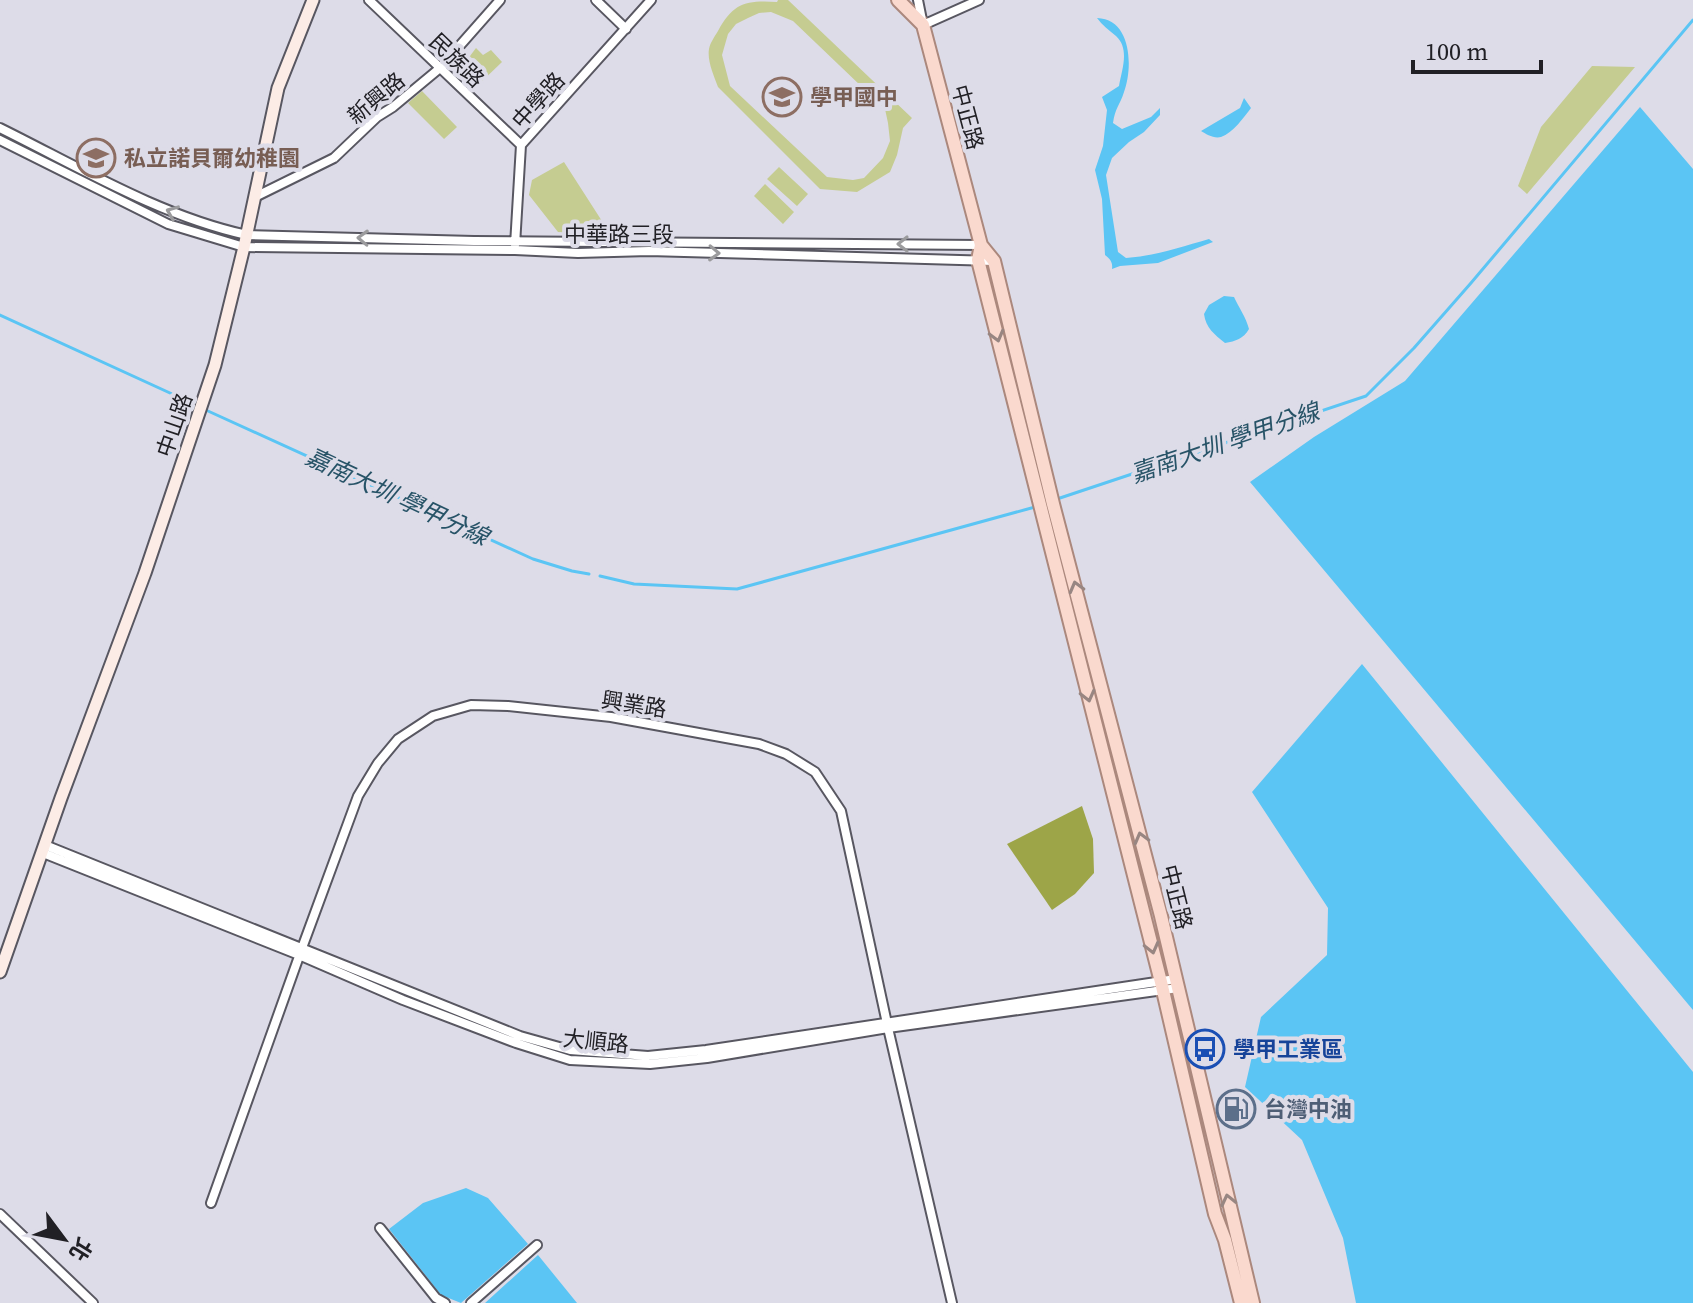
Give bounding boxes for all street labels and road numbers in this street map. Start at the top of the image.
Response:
street label: 民族路 [423,26,491,94]
street label: 新興路 [341,65,411,131]
street label: 中學路 [505,65,571,135]
street label: 中正路 [945,81,991,153]
street label: 中華路三段 [564,219,674,249]
street label: 中山路 [149,389,199,461]
street label: 興業路 [599,684,669,724]
street label: 中正路 [1154,861,1200,933]
street label: 大順路 [562,1023,630,1059]

